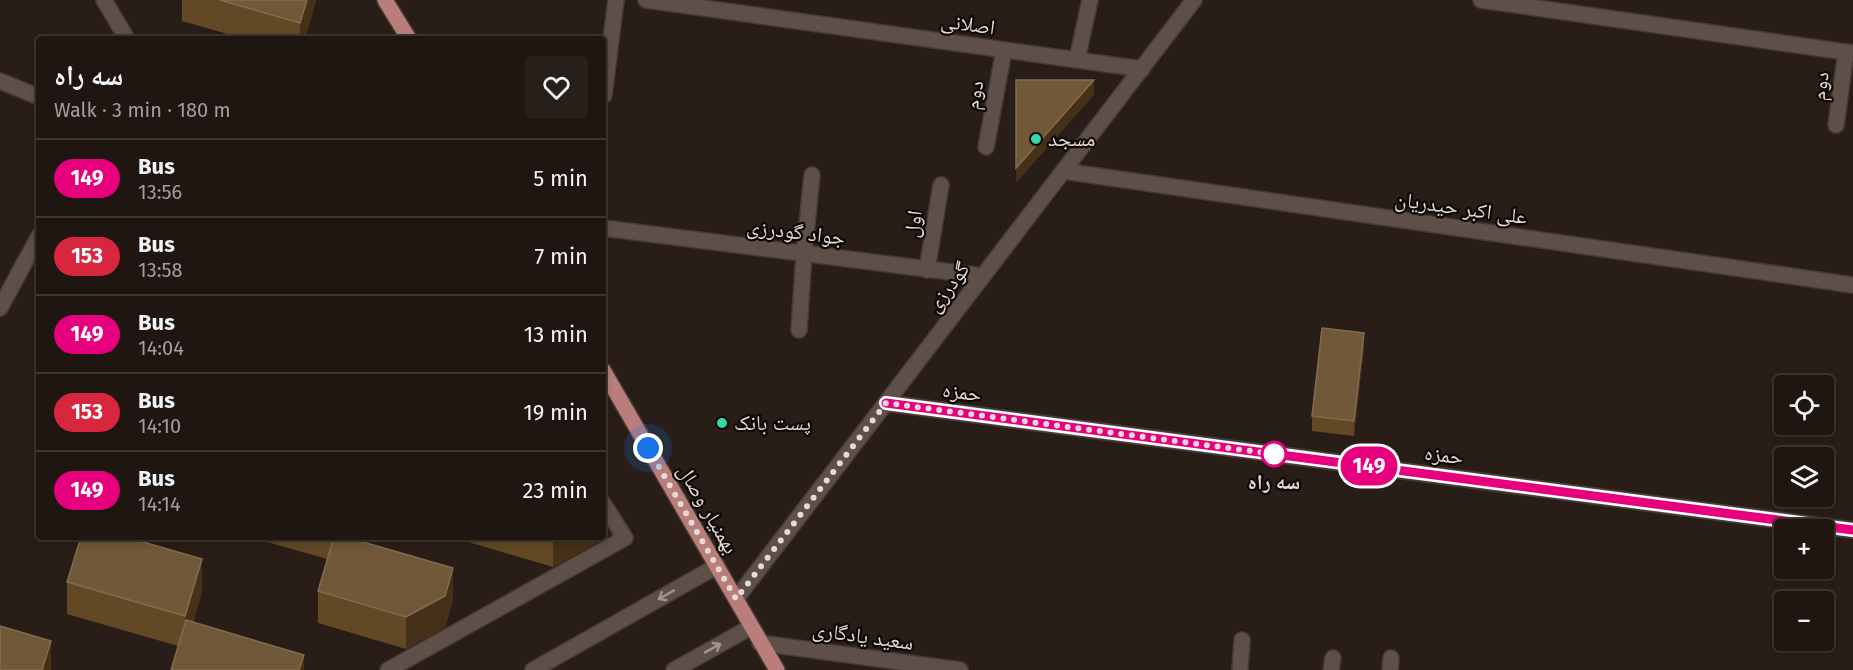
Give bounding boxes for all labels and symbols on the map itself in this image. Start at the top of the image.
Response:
street label: اصلانی [939,7,997,41]
street label: دوم [1805,70,1836,102]
street label: دوم [959,79,990,112]
place label: مسجد [1048,126,1095,152]
marker: مسجد [1029,132,1043,146]
street label: علی اکبر حیدریان [1393,186,1529,230]
street label: اول [898,208,928,240]
street label: جواد گودرزی [745,213,847,251]
street label: گودرزی [921,256,976,317]
street label: حمزه [941,377,983,407]
place label: پست بانک [734,410,811,436]
marker: پست بانک [715,416,729,430]
your location [633,433,663,463]
street label: حمزه [1423,440,1465,470]
marker: سه راه [1261,441,1287,467]
line badge: 149 [1334,446,1404,486]
street label: بهمنیار وصال [672,460,744,558]
place label: سه راه [1248,469,1300,495]
one-way arrow [658,589,675,601]
street label: سعید یادگاری [811,616,915,656]
one-way arrow [704,642,721,654]

